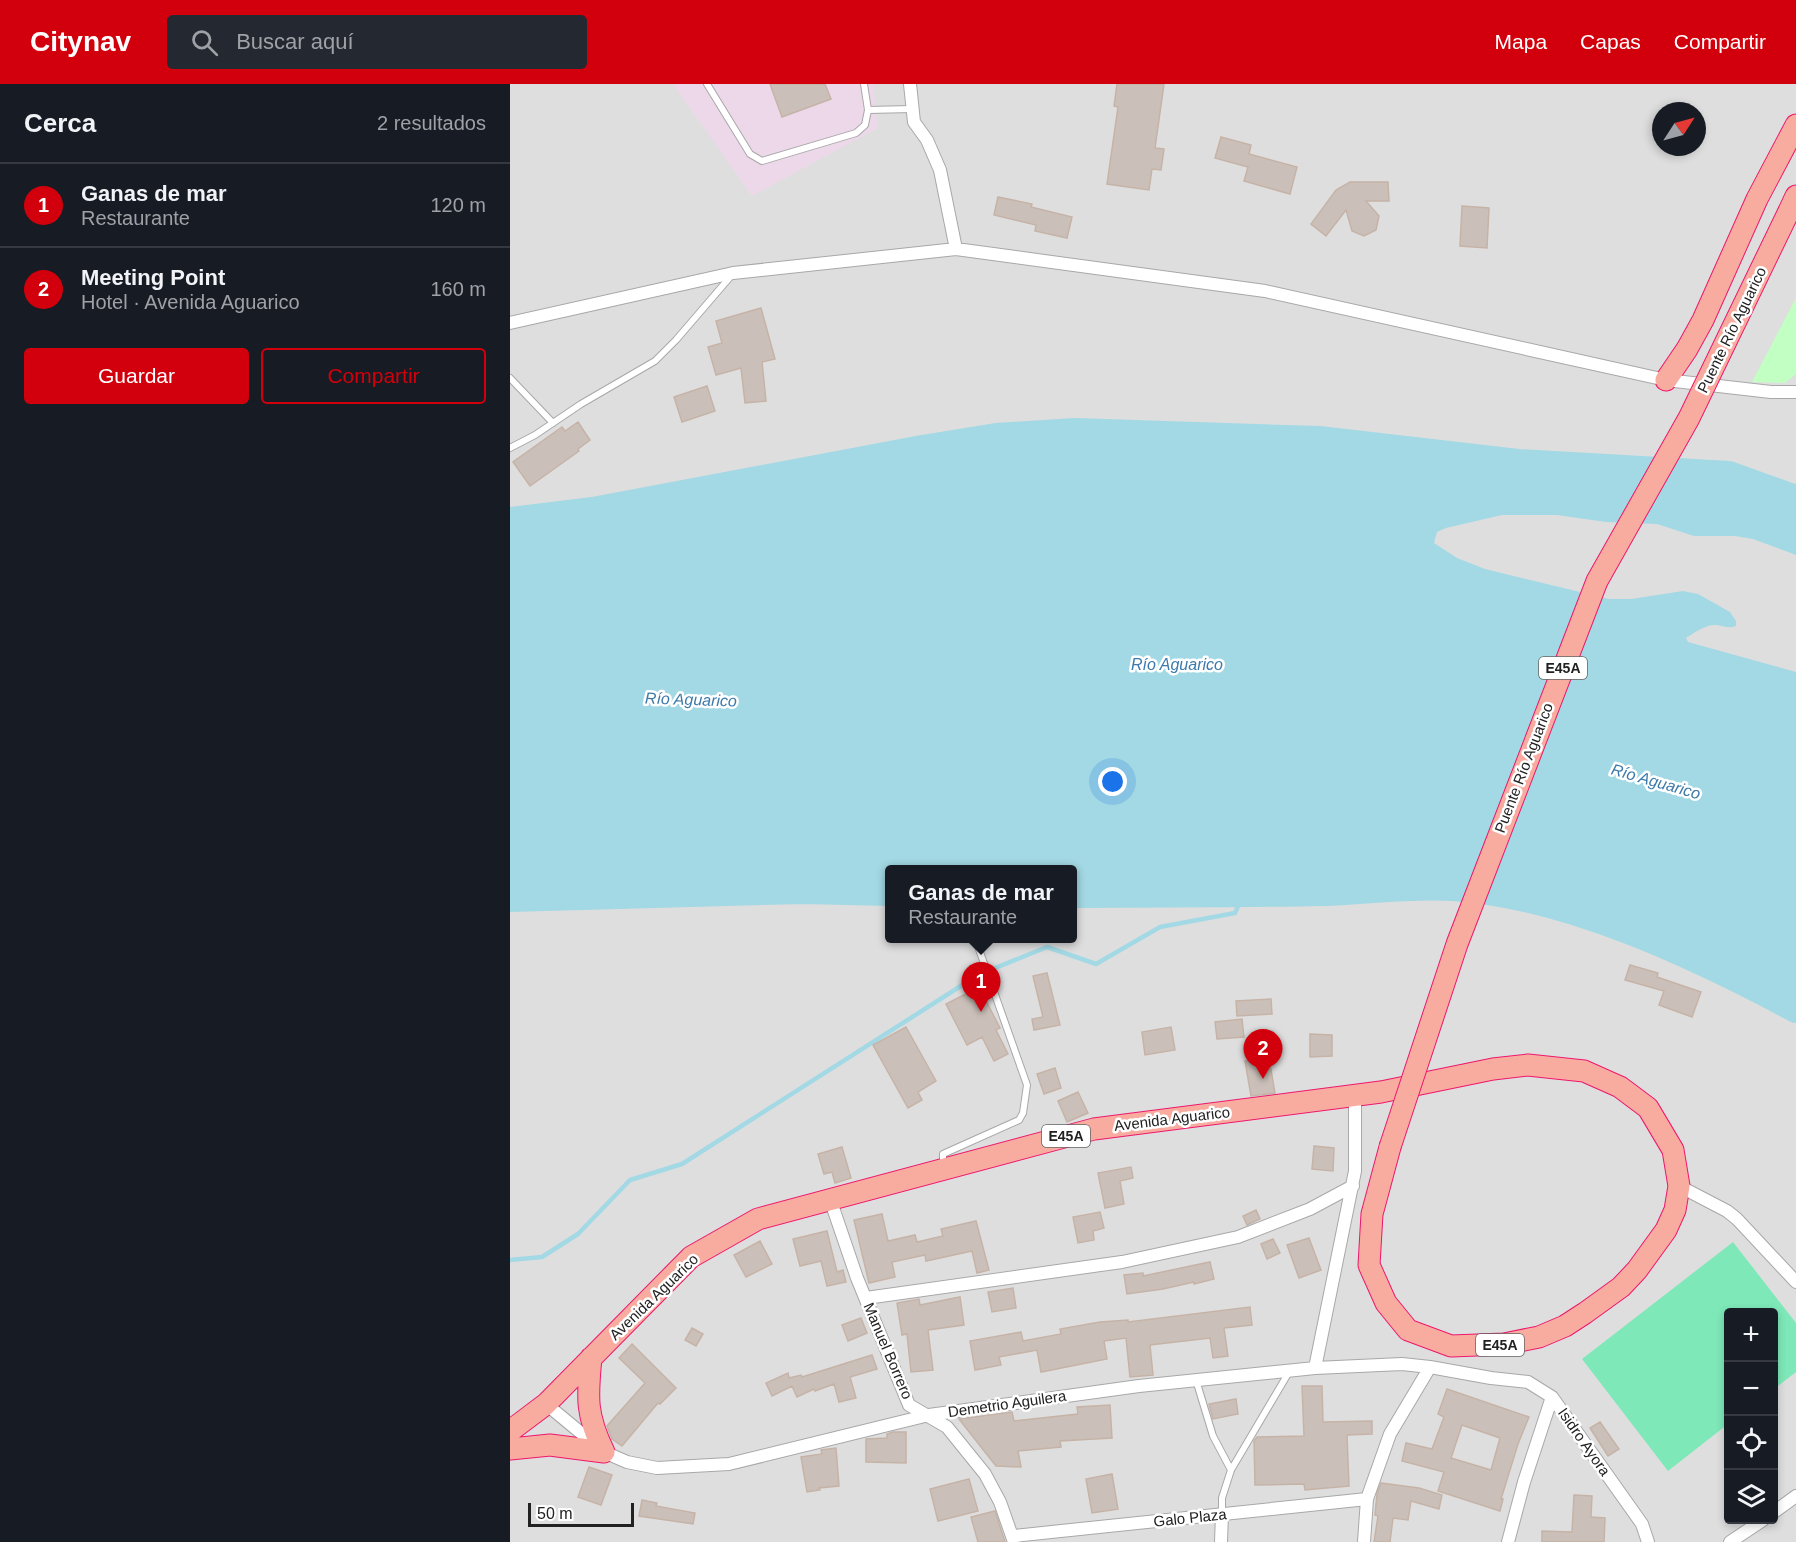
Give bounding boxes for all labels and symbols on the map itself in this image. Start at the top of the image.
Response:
north arrow [1652,102,1706,156]
street label: Puente Río Aguarico [1694,264,1769,395]
water label: Río Aguarico [1131,656,1223,673]
road number: E45A [1539,657,1587,679]
water label: Río Aguarico [645,689,737,710]
street label: Puente Río Aguarico [1491,701,1556,835]
water label: Río Aguarico [1609,761,1702,802]
your location [1098,767,1127,796]
pin: 1 [962,962,1000,1012]
pin: 2 [1244,1030,1282,1079]
street label: Avenida Aguarico [1113,1103,1231,1134]
road number: E45A [1042,1125,1090,1147]
street label: Avenida Aguarico [606,1250,701,1343]
street label: Manuel Borrero [860,1300,916,1402]
road number: E45A [1476,1334,1524,1356]
street label: Demetrio Aguilera [947,1387,1068,1420]
street label: Isidro Ayora [1555,1405,1614,1479]
scale bar [528,1500,634,1528]
street label: Galo Plaza [1153,1505,1228,1530]

